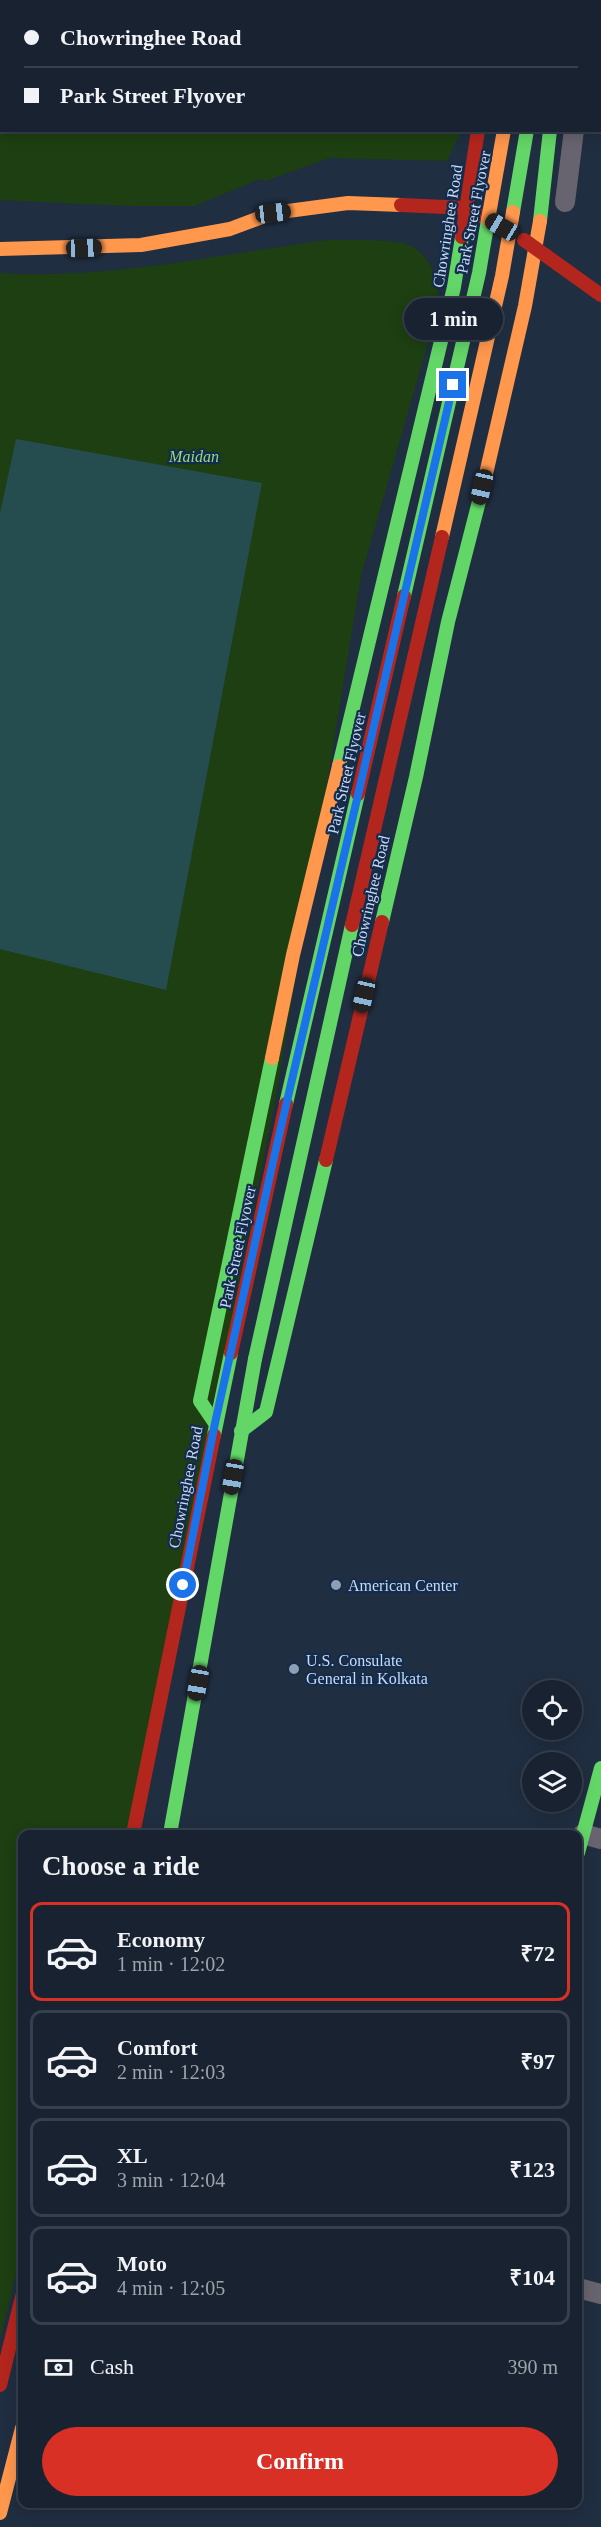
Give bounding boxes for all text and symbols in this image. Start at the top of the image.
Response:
text: Chowringhee Road [60,25,242,50]
text: Park Street Flyover [60,83,245,108]
street label: Park Street Flyover [453,149,495,275]
street label: Chowringhee Road [429,164,467,289]
car [254,202,292,224]
car [482,210,522,244]
car [66,238,102,258]
callout: 1 min [404,298,502,340]
text: 1 min [429,308,478,330]
route end [439,371,466,398]
park label: Maidan [168,448,219,465]
car [469,467,495,507]
street label: Park Street Flyover [324,710,370,836]
street label: Chowringhee Road [348,834,394,959]
car [351,975,377,1015]
street label: Park Street Flyover [216,1184,260,1310]
street label: Chowringhee Road [165,1425,207,1550]
car [221,1458,245,1496]
route start [169,1571,196,1598]
place label: American Center [348,1577,458,1594]
marker: American Center [329,1578,343,1592]
place label: U.S. Consulate General in Kolkata [306,1652,428,1687]
marker: U.S. Consulate General in Kolkata [287,1662,301,1676]
car [186,1664,210,1702]
map controls [522,1680,582,1812]
button: locate [522,1680,582,1740]
button: layers [522,1752,582,1812]
text: Choose a ride [42,1851,200,1881]
icon: car [45,1925,99,1979]
text: Economy [117,1927,205,1952]
text: ₹72 [520,1941,555,1966]
text: 1 min · 12:02 [117,1953,225,1975]
icon: car [45,2033,99,2087]
text: Comfort [117,2035,198,2060]
text: ₹97 [520,2049,555,2074]
text: 2 min · 12:03 [117,2061,225,2083]
icon: car [45,2141,99,2195]
text: XL [117,2143,148,2168]
text: ₹123 [509,2157,555,2182]
text: 3 min · 12:04 [117,2169,225,2191]
icon: car [45,2249,99,2303]
text: Moto [117,2251,167,2276]
text: ₹104 [509,2265,555,2290]
text: 4 min · 12:05 [117,2277,225,2299]
icon: cash [42,2351,75,2384]
text: Cash [90,2354,134,2379]
text: 390 m [507,2356,558,2378]
button: Confirm [42,2427,558,2496]

